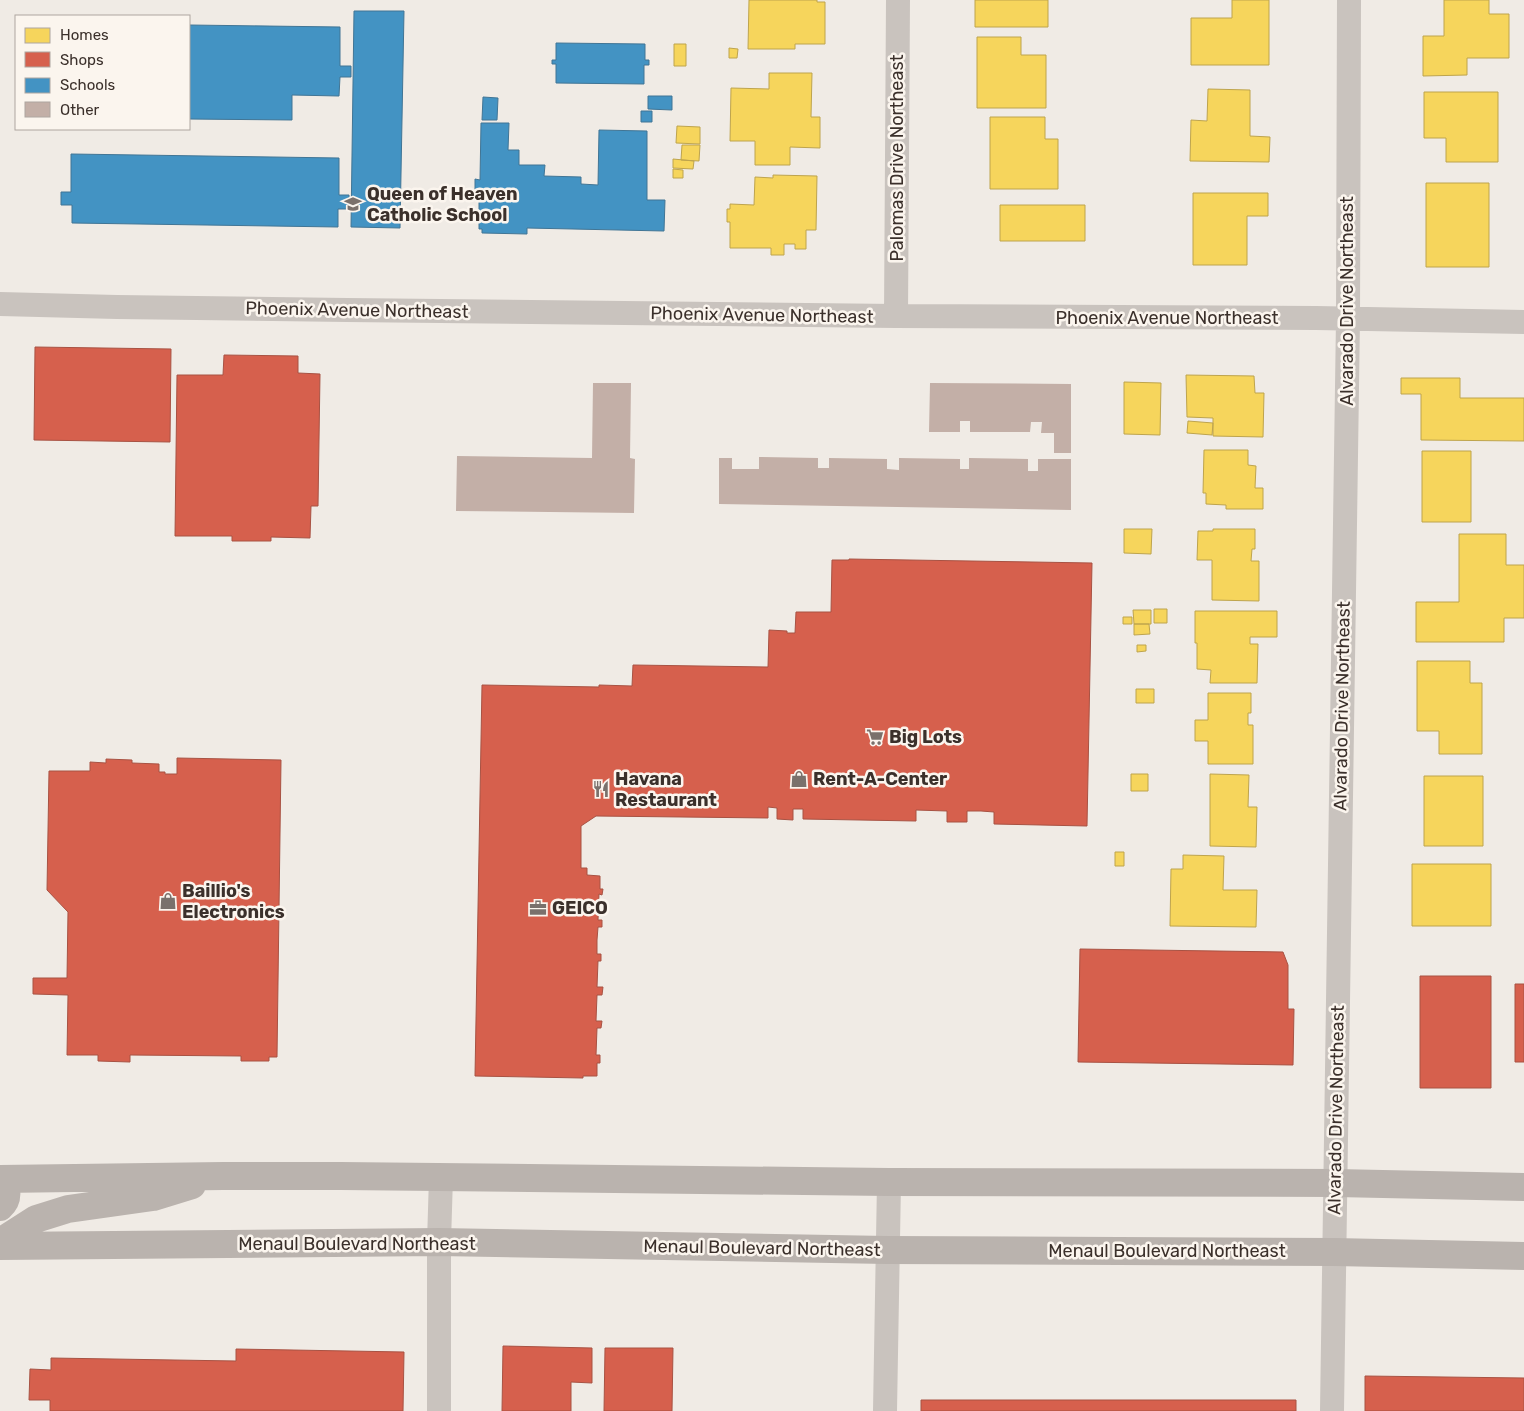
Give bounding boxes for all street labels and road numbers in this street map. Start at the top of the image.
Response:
street label: Palomas Drive Northeast [886,54,908,262]
street label: Alvarado Drive Northeast [1336,196,1358,406]
street label: Phoenix Avenue Northeast [245,297,469,323]
street label: Phoenix Avenue Northeast [650,302,874,328]
street label: Phoenix Avenue Northeast [1055,307,1279,329]
street label: Alvarado Drive Northeast [1329,601,1355,811]
street label: Alvarado Drive Northeast [1323,1005,1349,1215]
street label: Menaul Boulevard Northeast [238,1233,476,1255]
street label: Menaul Boulevard Northeast [643,1235,881,1261]
street label: Menaul Boulevard Northeast [1048,1240,1286,1262]

